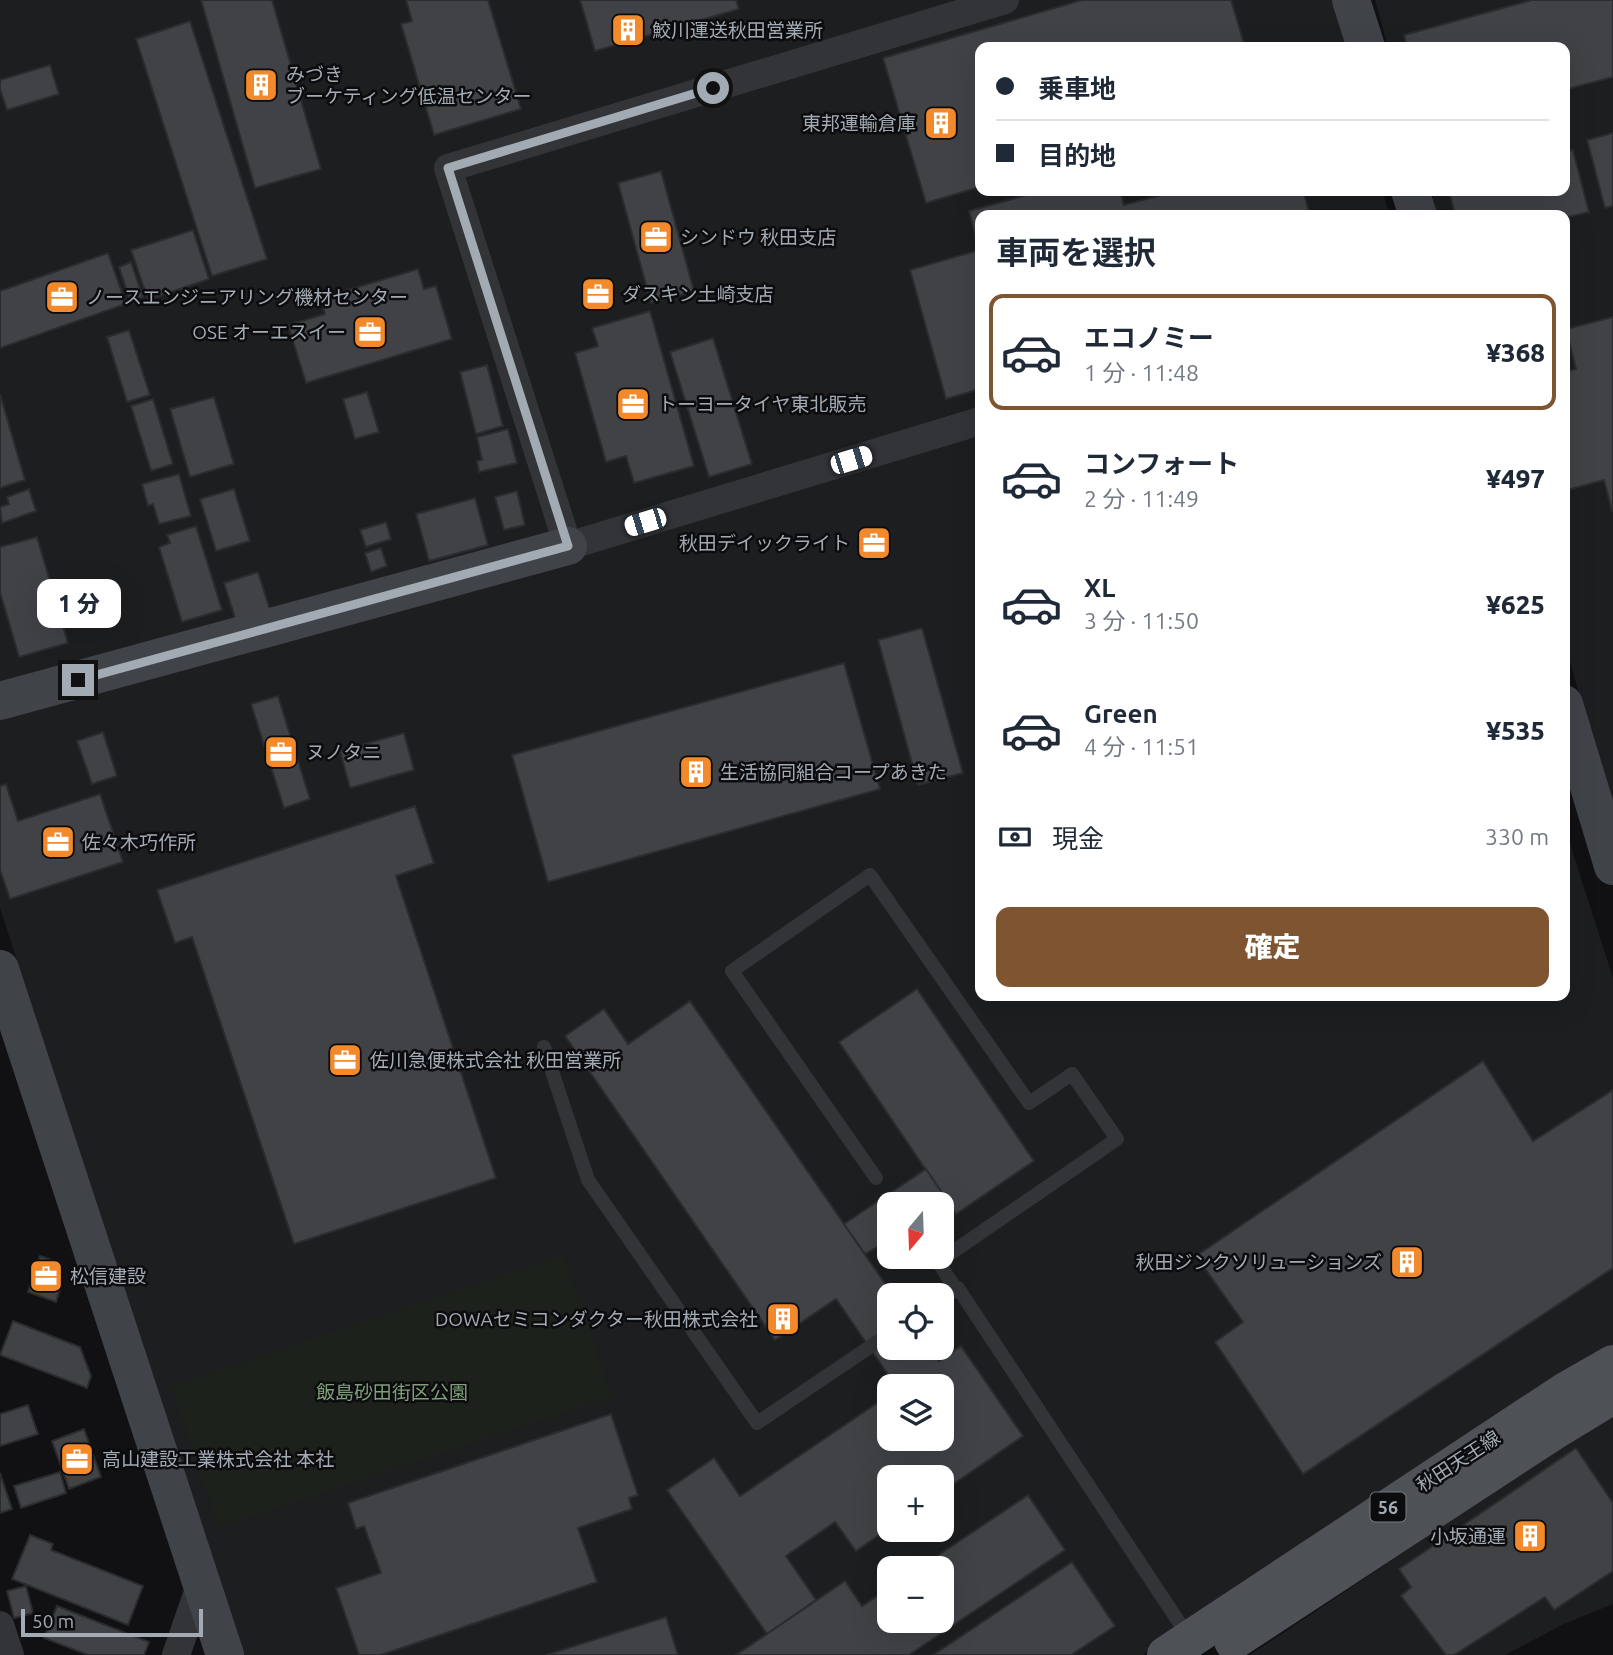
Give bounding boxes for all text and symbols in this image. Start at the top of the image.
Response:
building icon: 鮫川運送秋田営業所 [609,11,647,49]
place label: 鮫川運送秋田営業所 [652,19,823,41]
place label: みづき ブーケティング低温センター [286,63,531,107]
building icon: みづき ブーケティング低温センター [242,66,280,104]
route start [697,72,729,104]
text: 乗車地 [1038,74,1116,103]
building icon: 東邦運輸倉庫 [922,104,960,142]
place label: 東邦運輸倉庫 [802,112,916,134]
text: 目的地 [1038,141,1116,170]
office icon: シンドウ 秋田支店 [637,218,675,256]
place label: シンドウ 秋田支店 [680,226,836,248]
text: 車両を選択 [996,234,1156,270]
office icon: ダスキン土崎支店 [579,275,617,313]
office icon: ノースエンジニアリング機材センター [43,278,81,316]
place label: ダスキン土崎支店 [622,283,773,305]
place label: ノースエンジニアリング機材センター [86,286,408,308]
office icon: OSE オーエスイー [351,313,389,351]
place label: OSE オーエスイー [192,321,346,343]
icon: car [1000,321,1063,384]
text: エコノミー [1084,323,1214,352]
text: ¥368 [1486,338,1545,367]
text: 1 分 · 11:48 [1084,360,1199,385]
office icon: トーヨータイヤ東北販売 [614,385,652,423]
place label: トーヨータイヤ東北販売 [658,393,866,415]
car [828,444,875,476]
icon: car [1000,447,1063,510]
text: コンフォート [1084,449,1239,478]
text: ¥497 [1486,464,1545,493]
text: 2 分 · 11:49 [1084,486,1199,511]
car [622,506,669,538]
office icon: 秋田デイックライト [855,524,893,562]
place label: 秋田デイックライト [679,532,850,554]
icon: car [1000,573,1063,636]
text: XL [1084,573,1115,602]
callout: 1 分 [36,578,120,628]
text: ¥625 [1486,590,1545,619]
text: 1 分 [58,591,100,616]
text: 3 分 · 11:50 [1084,608,1199,633]
route end [62,664,94,696]
icon: car [1000,699,1063,762]
text: Green [1084,699,1158,728]
text: ¥535 [1486,716,1545,745]
office icon: ヌノタニ [262,733,300,771]
text: 4 分 · 11:51 [1084,734,1199,759]
place label: ヌノタニ [306,741,381,763]
building icon: 生活協同組合コープあきた [677,753,715,791]
place label: 生活協同組合コープあきた [720,761,947,783]
icon: cash [996,818,1034,856]
office icon: 佐々木巧作所 [39,823,77,861]
text: 現金 [1052,824,1104,853]
text: 330 m [1485,824,1549,849]
place label: 佐々木巧作所 [82,831,196,853]
button: 確定 [996,907,1549,987]
office icon: 佐川急便株式会社 秋田営業所 [326,1041,364,1079]
place label: 佐川急便株式会社 秋田営業所 [370,1049,621,1071]
north arrow [877,1192,954,1269]
map controls [877,1192,954,1633]
building icon: 秋田ジンクソリューションズ [1388,1243,1426,1281]
place label: 秋田ジンクソリューションズ [1136,1251,1382,1273]
office icon: 松信建設 [27,1257,65,1295]
place label: 松信建設 [70,1265,146,1287]
button: locate [877,1283,954,1360]
building icon: DOWAセミコンダクター秋田株式会社 [764,1300,802,1338]
place label: DOWAセミコンダクター秋田株式会社 [435,1308,758,1330]
button: layers [877,1374,954,1451]
park label: 飯島砂田街区公園 [316,1381,468,1403]
street label: 秋田天王線 [1412,1426,1504,1496]
office icon: 高山建設工業株式会社 本社 [58,1440,96,1478]
place label: 高山建設工業株式会社 本社 [102,1448,334,1470]
button: + [877,1465,954,1542]
road number: 56 [1370,1492,1406,1522]
building icon: 小坂通運 [1511,1517,1549,1555]
place label: 小坂通運 [1430,1525,1506,1547]
button: − [877,1556,954,1633]
scale bar [21,1606,203,1638]
text: 50 m [32,1610,74,1632]

